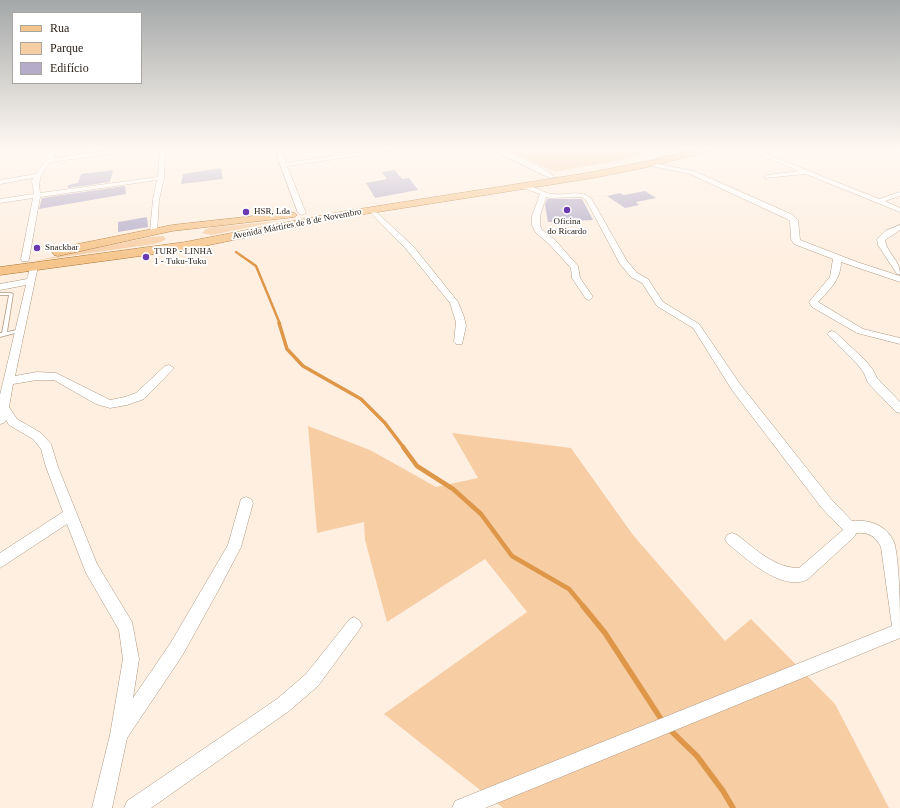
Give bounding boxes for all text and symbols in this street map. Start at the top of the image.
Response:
legend [12,12,142,84]
text: Rua [50,21,69,35]
text: Parque [50,41,83,55]
text: Edifício [50,61,89,75]
marker: Oficina do Ricardo [562,205,572,215]
street label: Avenida Mártires de 8 de Novembro [231,206,363,242]
marker: HSR, Lda [241,207,251,217]
place label: HSR, Lda [254,207,290,217]
place label: Oficina do Ricardo [547,217,587,238]
marker: Snackbar [32,243,42,253]
place label: Snackbar [45,243,78,253]
place label: TURP - LINHA 1 - Tuku-Tuku [154,247,212,268]
marker: TURP - LINHA 1 - Tuku-Tuku [141,252,151,262]

